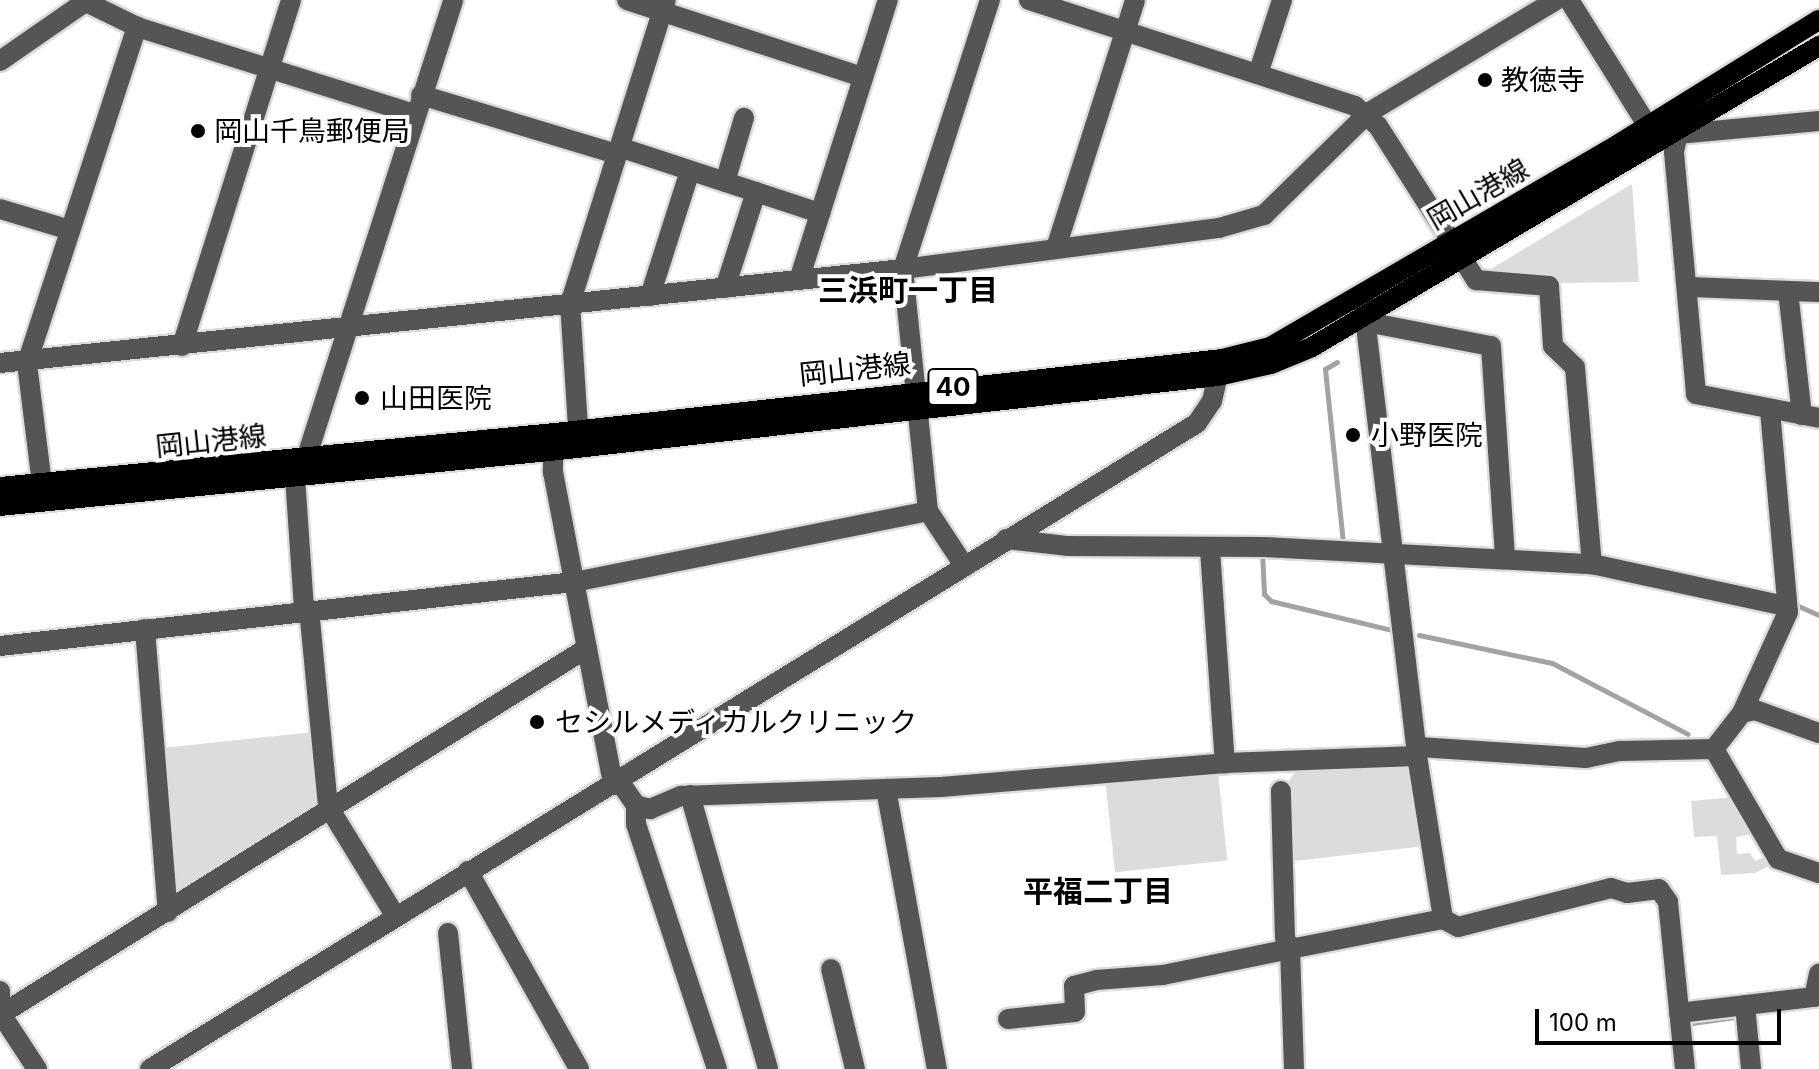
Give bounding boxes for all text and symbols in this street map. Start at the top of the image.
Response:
place label: 教徳寺 [1501,63,1585,97]
marker: 教徳寺 [1476,71,1494,89]
place label: 岡山千鳥郵便局 [214,114,410,148]
marker: 岡山千鳥郵便局 [189,122,207,140]
street label: 岡山港線 [1421,151,1535,237]
district label: 三浜町一丁目 [818,272,998,308]
street label: 岡山港線 [798,346,912,392]
road number: 40 [927,365,979,409]
place label: 山田医院 [380,381,492,415]
marker: 山田医院 [351,387,373,409]
street label: 岡山港線 [154,418,268,464]
place label: 小野医院 [1371,418,1483,452]
marker: 小野医院 [1342,424,1364,446]
place label: セシルメディカルクリニック [555,705,919,739]
marker: セシルメディカルクリニック [526,711,548,733]
district label: 平福二丁目 [1023,873,1173,909]
scale bar [1539,993,1785,1043]
text: 100 m [1549,1008,1617,1037]

